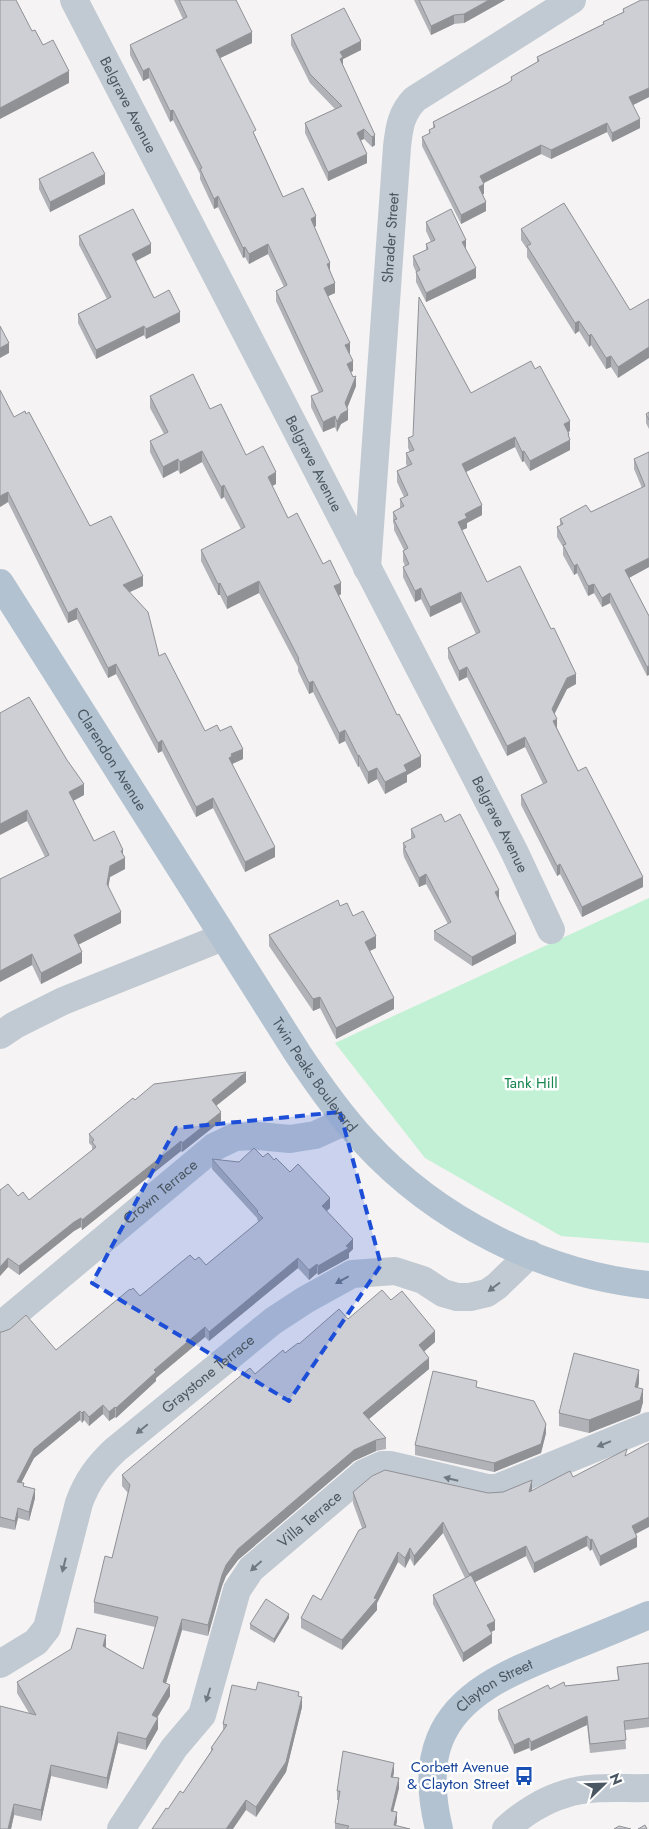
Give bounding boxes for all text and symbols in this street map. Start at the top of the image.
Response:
street label: Belgrave Avenue [94,53,162,157]
street label: Shrader Street [376,192,405,284]
street label: Belgrave Avenue [280,412,348,516]
street label: Clarendon Avenue [71,704,153,815]
street label: Belgrave Avenue [466,772,534,877]
street label: Twin Peaks Boulevard [267,1013,363,1137]
park label: Tank Hill [504,1072,558,1094]
street label: Crown Terrace [118,1154,203,1230]
one-way arrow [334,1276,349,1284]
one-way arrow [488,1282,501,1292]
street label: Graystone Terrace [157,1329,260,1419]
one-way arrow [135,1423,148,1434]
one-way arrow [597,1441,611,1449]
one-way arrow [444,1475,459,1483]
street label: Villa Terrace [273,1485,347,1553]
one-way arrow [60,1557,68,1572]
one-way arrow [251,1560,263,1572]
street label: Clayton Street [451,1653,537,1718]
one-way arrow [203,1687,211,1702]
place label: Corbett Avenue & Clayton Street [407,1756,509,1795]
north arrow [579,1759,629,1809]
bus stop icon: Corbett Avenue & Clayton Street [513,1765,535,1787]
text: N [605,1770,627,1788]

